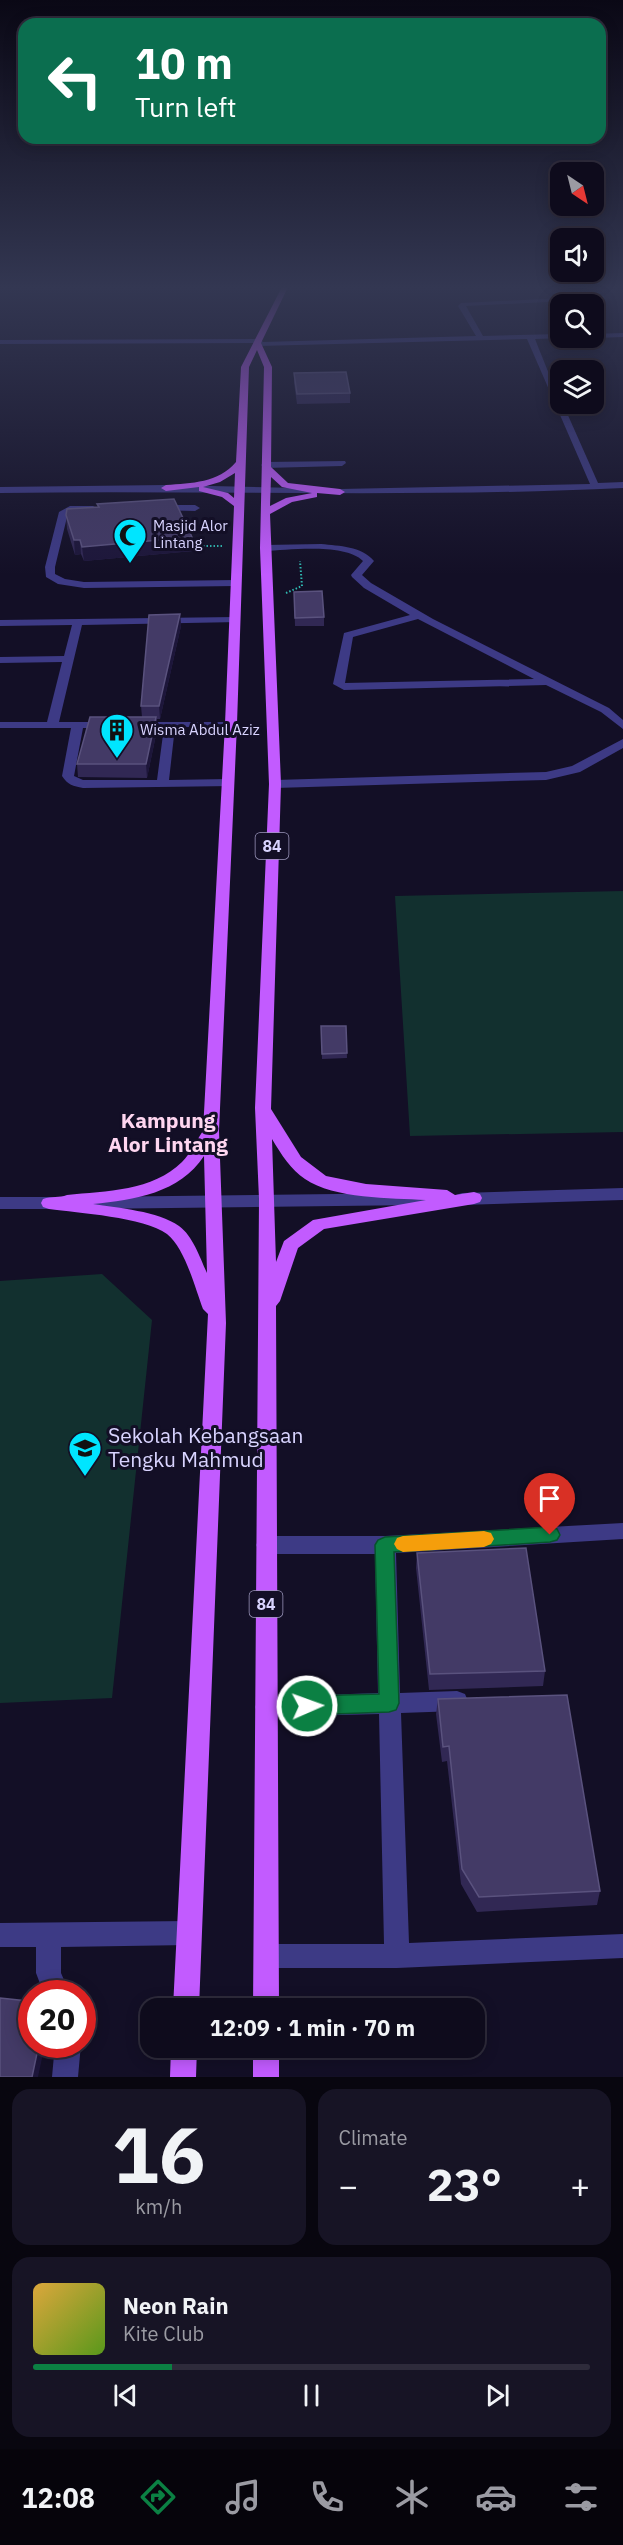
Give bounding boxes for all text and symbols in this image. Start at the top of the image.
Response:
text: 10 m [135,36,233,91]
icon: left [36,42,114,120]
text: Turn left [135,89,236,124]
north arrow [550,162,604,216]
map controls [550,162,604,414]
button: sound [550,228,604,282]
button: search [550,294,604,348]
button: layers [550,360,604,414]
place label: Masjid Alor Lintang [153,516,228,552]
mosque icon: Masjid Alor Lintang [112,517,148,564]
building icon: Wisma Abdul Aziz [99,712,135,759]
place label: Wisma Abdul Aziz [140,720,260,739]
road number: 84 [256,833,288,859]
district label: Kampung Alor Lintang [108,1106,228,1158]
place label: Sekolah Kebangsaan Tengku Mahmud [108,1421,303,1473]
school or university icon: Sekolah Kebangsaan Tengku Mahmud [67,1430,103,1477]
pin [524,1473,575,1535]
icon: arrive [533,1482,566,1515]
road number: 84 [250,1591,282,1617]
position arrow [275,1674,339,1738]
speed limit sign: 20 [18,1980,96,2058]
text: 12:09 · 1 min · 70 m [210,2013,415,2042]
text: 16 [112,2103,206,2204]
text: Climate [339,2124,407,2151]
text: 23° [427,2155,502,2213]
text: − [339,2164,358,2207]
text: + [570,2164,590,2207]
text: km/h [135,2193,182,2220]
text: Neon Rain [123,2291,229,2320]
text: Kite Club [123,2320,204,2347]
icon: previous [109,2379,142,2412]
icon: pause [295,2379,328,2412]
icon: next [481,2379,514,2412]
icon: directions [137,2476,179,2518]
icon: music [222,2476,264,2518]
icon: phone [306,2476,348,2518]
icon: climate [391,2476,433,2518]
icon: car [475,2476,517,2518]
icon: filters [560,2476,602,2518]
text: 12:08 [21,2480,95,2515]

